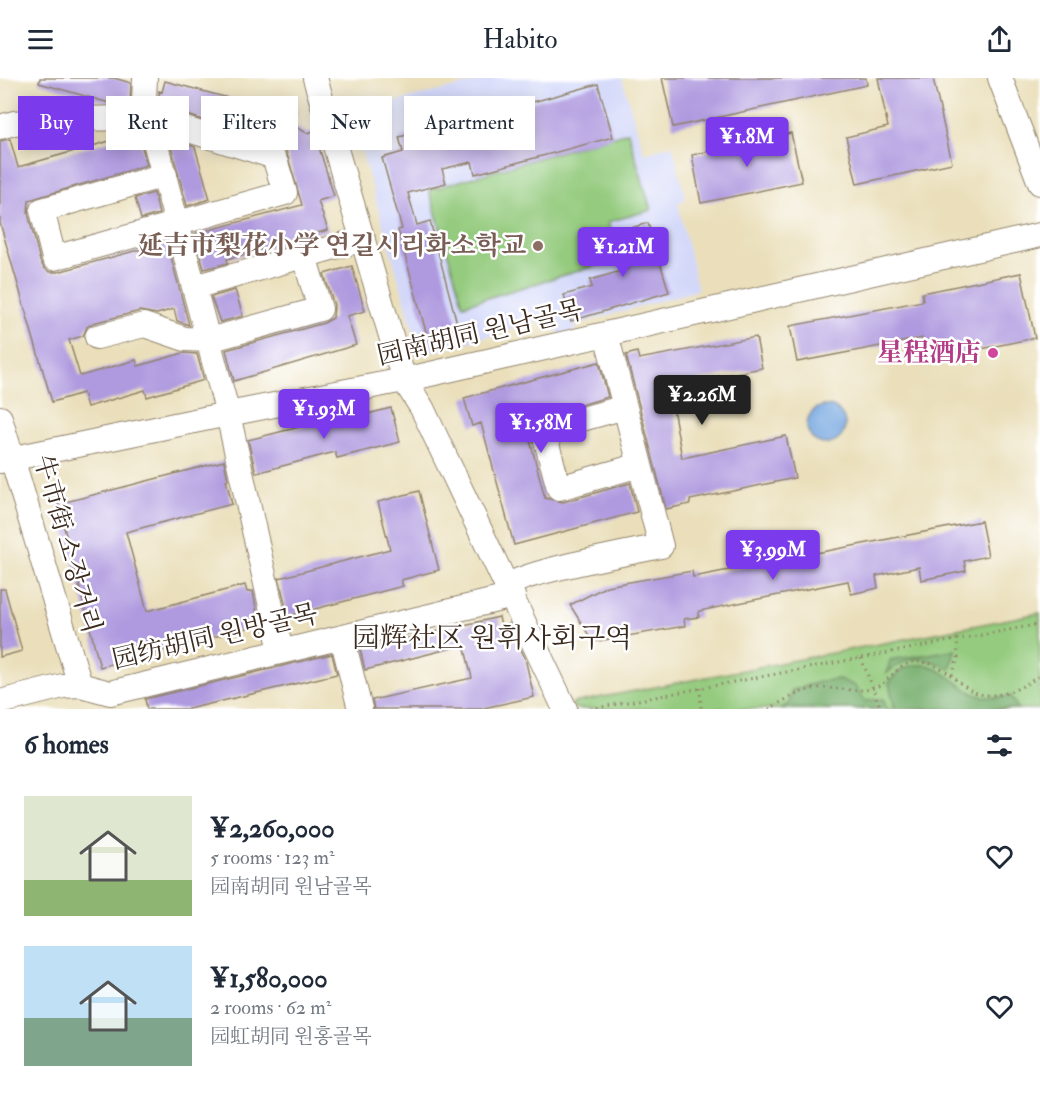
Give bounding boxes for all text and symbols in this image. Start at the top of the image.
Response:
icon: menu [24,23,57,56]
text: Habito [482,23,558,56]
icon: share [983,23,1016,56]
chip: Buy [18,96,94,150]
chip: Rent [106,96,189,150]
chip: Filters [201,96,298,150]
chip: New [310,96,392,150]
chip: Apartment [404,96,535,150]
pin: ¥1.8M [705,117,789,168]
text: ¥1.8M [720,124,774,149]
pin: ¥1.21M [574,227,672,278]
place label: 延吉市梨花小学 연길시리화소학교 [138,230,526,262]
text: ¥1.21M [592,234,654,259]
marker: 延吉市梨花小学 연길시리화소학교 [531,239,545,253]
street label: 园南胡同 원남골목 [374,294,586,372]
place label: 星程酒店 [877,337,981,369]
marker: 星程酒店 [986,346,1000,360]
pin: ¥2.26M [653,375,751,426]
text: ¥2.26M [668,382,736,407]
pin: ¥1.93M [275,389,373,440]
text: ¥1.93M [292,396,356,421]
pin: ¥1.58M [492,403,590,454]
text: ¥1.58M [509,410,573,435]
street label: 牛市街 소장거리 [26,451,108,637]
pin: ¥3.99M [724,530,822,581]
text: ¥3.99M [740,537,806,562]
street label: 园纺胡同 원방골목 [109,598,321,676]
district label: 园辉社区 원휘사회구역 [352,621,632,656]
text: 6 homes [24,729,109,761]
icon: filters [983,729,1016,762]
text: ¥2,260,000 [210,813,335,845]
icon: home [72,820,144,892]
icon: heart [983,840,1016,873]
text: 5 rooms · 123 m² [210,845,335,870]
text: 园南胡同 원남골목 [210,874,372,899]
text: ¥1,580,000 [210,963,328,995]
icon: home [72,970,144,1042]
icon: heart [983,990,1016,1023]
text: 2 rooms · 62 m² [210,995,331,1020]
text: 园虹胡同 원홍골목 [210,1024,372,1049]

